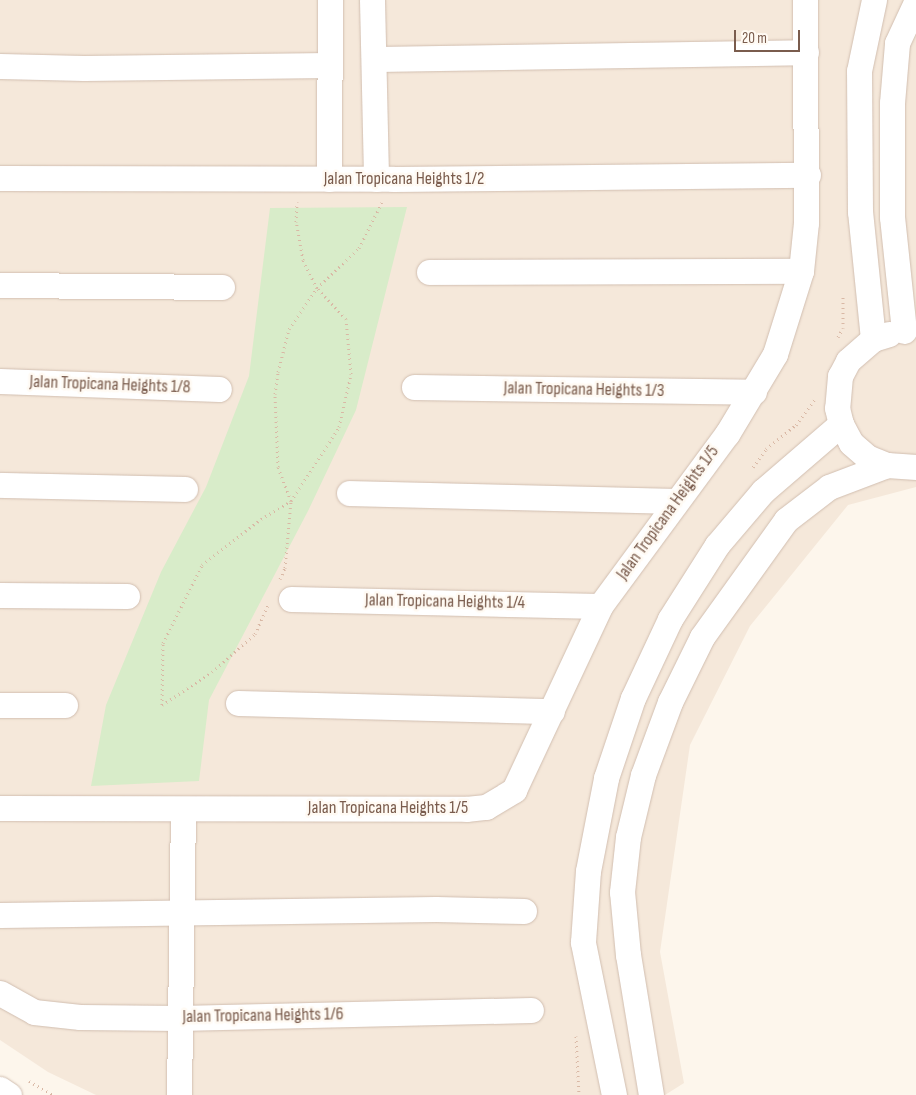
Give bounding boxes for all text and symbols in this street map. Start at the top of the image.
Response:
scale bar [736,20,802,52]
text: 20 m [742,29,767,48]
street label: Jalan Tropicana Heights 1/2 [324,168,484,190]
street label: Jalan Tropicana Heights 1/8 [29,371,191,399]
street label: Jalan Tropicana Heights 1/3 [503,378,665,402]
street label: Jalan Tropicana Heights 1/5 [612,442,724,584]
street label: Jalan Tropicana Heights 1/4 [365,590,525,614]
street label: Jalan Tropicana Heights 1/5 [308,797,468,819]
street label: Jalan Tropicana Heights 1/6 [182,1004,344,1028]

